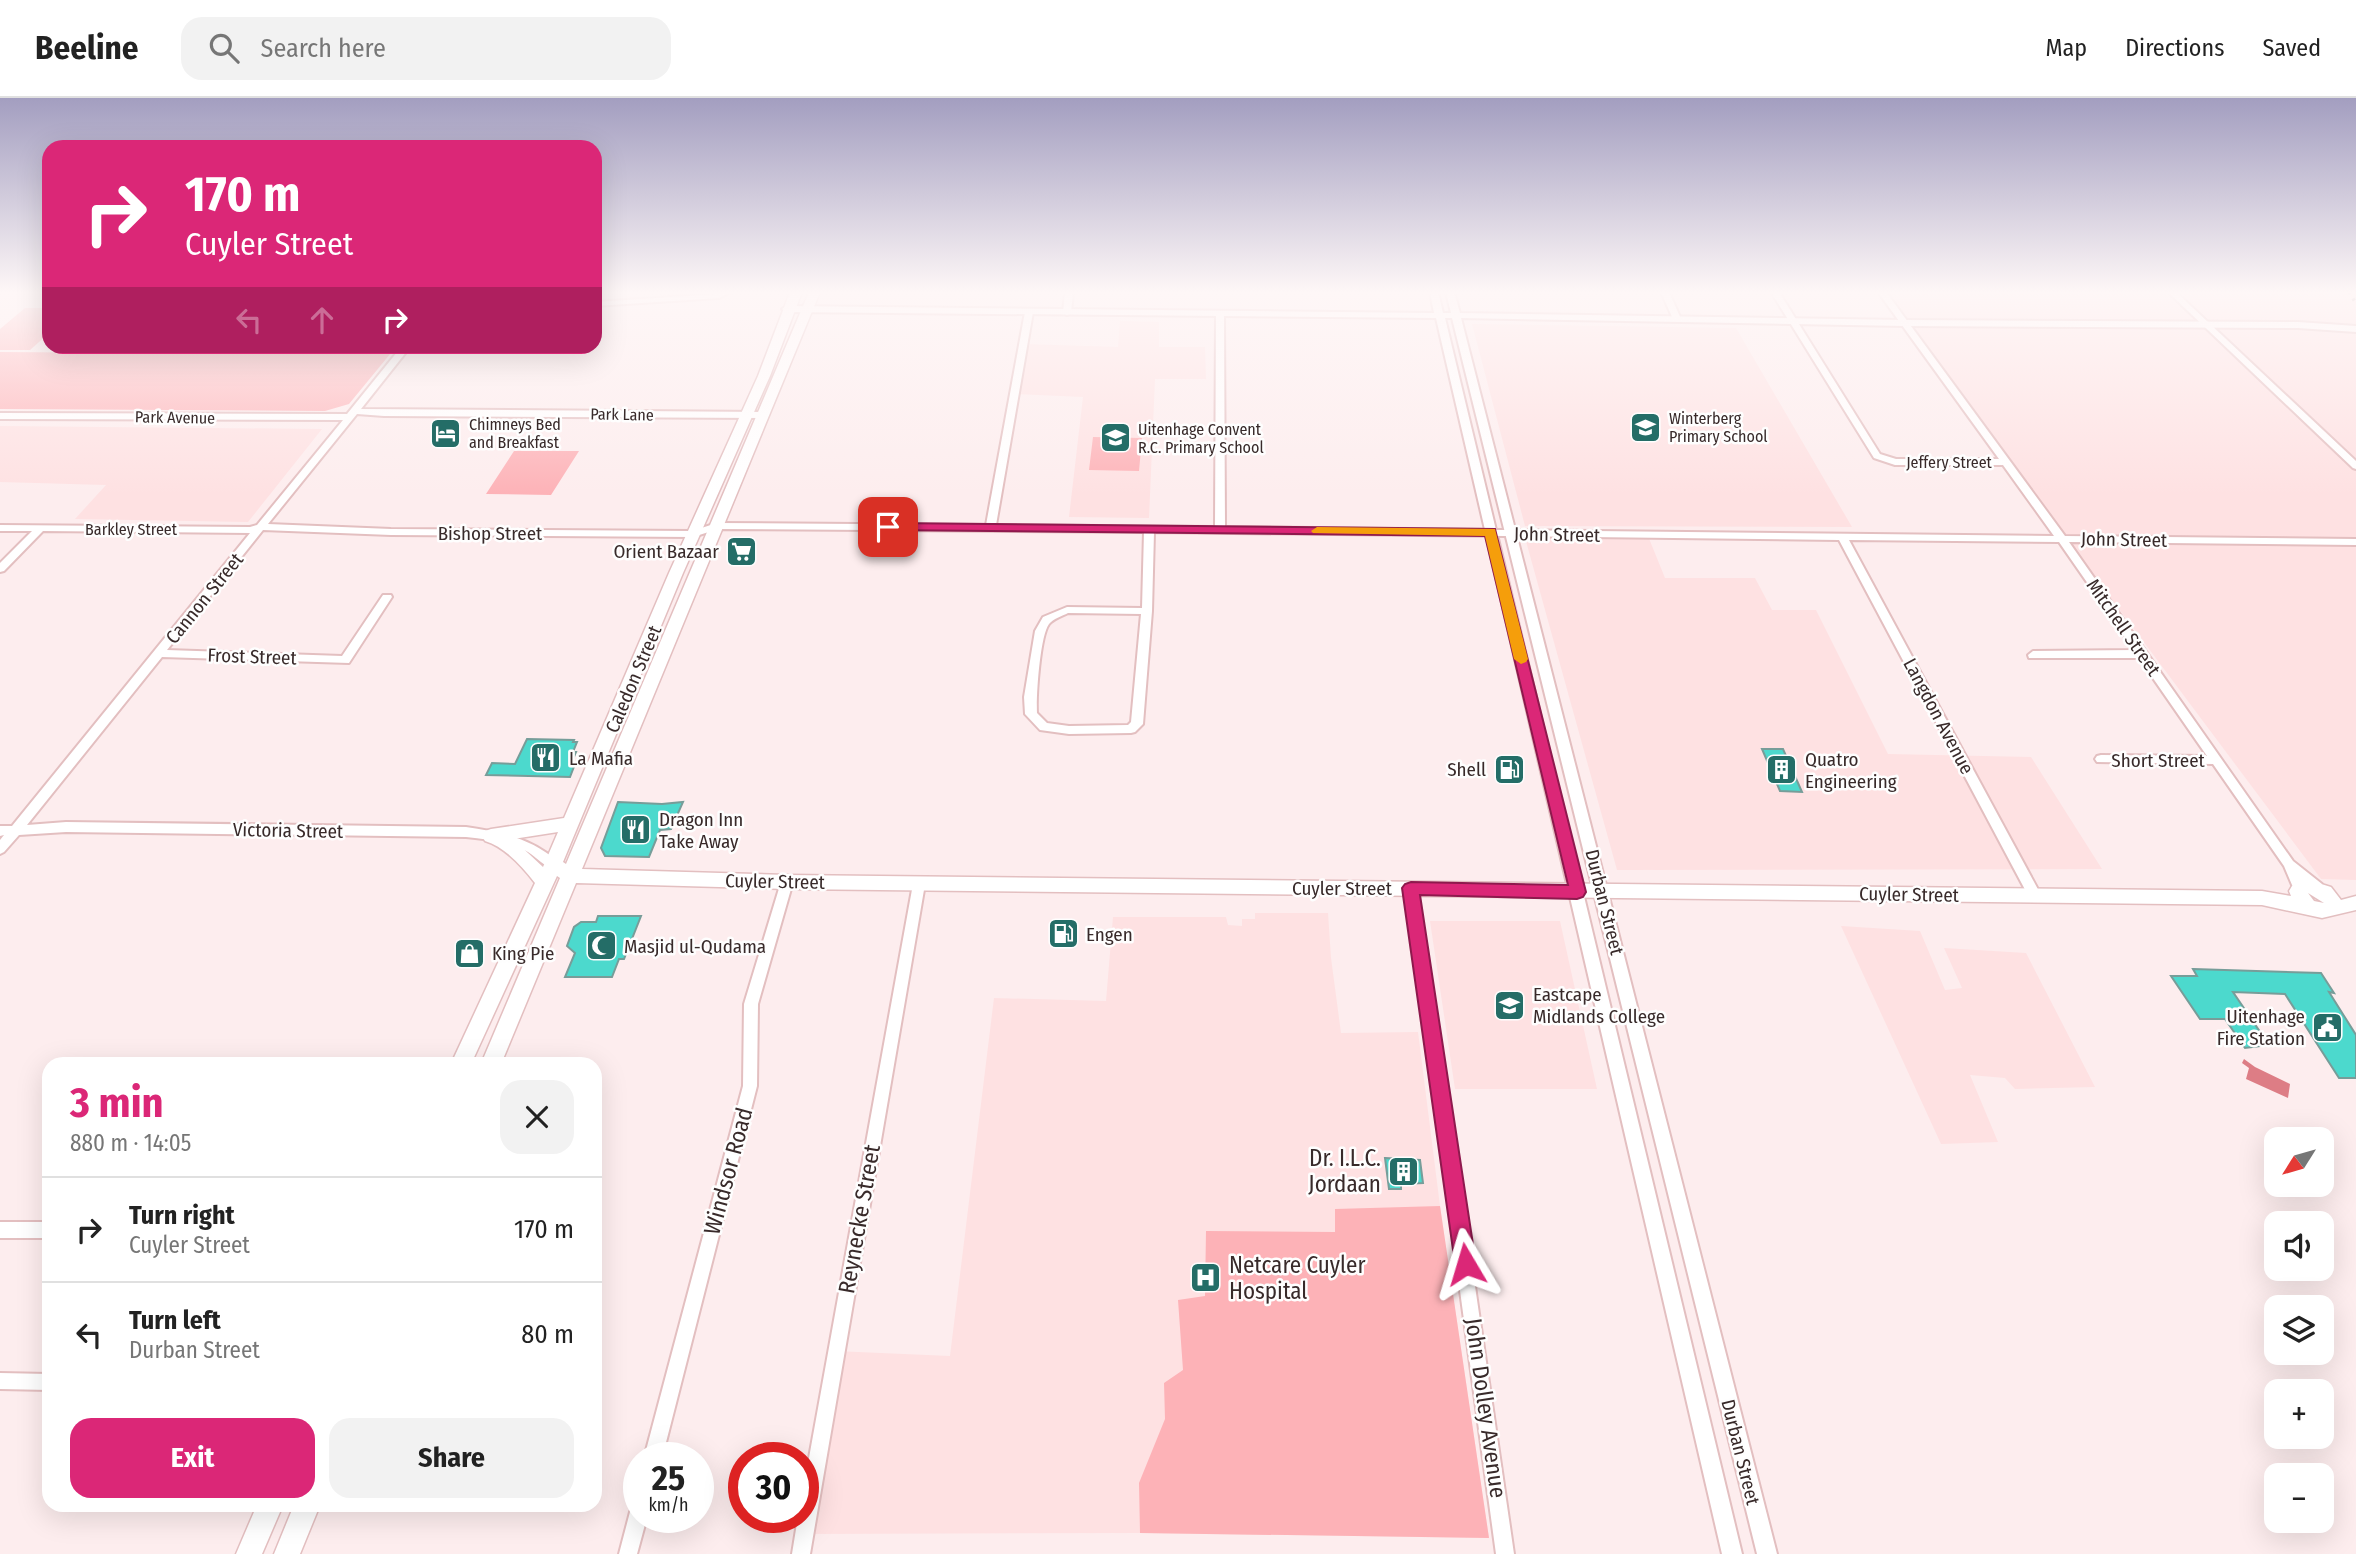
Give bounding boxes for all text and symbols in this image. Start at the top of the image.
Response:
search box [181,17,671,80]
text: Beeline [35,28,139,68]
icon: search [205,29,243,67]
text: Search here [261,33,386,64]
text: Map [2046,34,2087,62]
text: Directions [2125,34,2224,62]
text: Saved [2262,34,2321,62]
text: 170 m [185,165,301,224]
icon: right [70,168,161,259]
text: Cuyler Street [185,225,353,263]
icon: left [230,301,268,339]
icon: ahead [303,301,341,339]
icon: right [376,301,414,339]
street label: Park Lane [590,404,654,425]
street label: Park Avenue [135,407,215,428]
place label: Winterberg Primary School [1669,409,1768,446]
school or university icon: Winterberg Primary School [1629,410,1663,444]
place label: Chimneys Bed and Breakfast [469,415,561,452]
hotel icon: Chimneys Bed and Breakfast [429,416,463,450]
place label: Uitenhage Convent R.C. Primary School [1138,420,1264,457]
school or university icon: Uitenhage Convent R.C. Primary School [1098,421,1132,455]
street label: Jeffery Street [1906,453,1993,472]
pin [858,497,918,557]
icon: arrive [869,508,907,546]
street label: Barkley Street [85,520,178,539]
street label: Bishop Street [438,522,543,545]
street label: John Street [1514,522,1601,547]
street label: John Street [2081,527,2168,552]
supermarket icon: Orient Bazaar [725,534,759,568]
place label: Orient Bazaar [613,540,719,563]
street label: Cannon Street [161,548,248,648]
street label: Mitchell Street [2082,574,2166,681]
street label: Caledon Street [601,621,667,736]
street label: Frost Street [207,643,298,670]
street label: Langdon Avenue [1898,654,1979,778]
restaurant icon: La Mafia [529,741,563,775]
place label: La Mafia [569,747,633,770]
place label: Quatro Engineering [1805,748,1897,793]
street label: Short Street [2111,749,2206,772]
fuel station icon: Shell [1492,752,1526,786]
building icon: Quatro Engineering [1765,753,1799,787]
place label: Shell [1447,758,1486,781]
place label: Dragon Inn Take Away [659,808,743,853]
restaurant icon: Dragon Inn Take Away [619,813,653,847]
street label: Victoria Street [233,818,344,843]
street label: Durban Street [1580,847,1629,958]
street label: Cuyler Street [725,869,826,894]
street label: Cuyler Street [1292,877,1393,900]
street label: Cuyler Street [1859,882,1960,907]
fuel station icon: Engen [1046,917,1080,951]
place label: Engen [1086,923,1133,946]
mosque icon: Masjid ul-Qudama [584,929,618,963]
place label: Masjid ul-Qudama [624,935,766,958]
shop icon: King Pie [452,936,486,970]
place label: King Pie [492,942,554,965]
place label: Eastcape Midlands College [1533,983,1665,1028]
school or university icon: Eastcape Midlands College [1493,988,1527,1022]
place label: Uitenhage Fire Station [2217,1005,2305,1050]
public building icon: Uitenhage Fire Station [2311,1010,2345,1044]
text: 3 min [70,1078,164,1128]
button: close [500,1080,574,1154]
street label: Windsor Road [698,1104,758,1238]
north arrow [2264,1127,2334,1197]
map controls [2264,1127,2334,1533]
text: 880 m · 14:05 [70,1129,191,1157]
street label: Reynecke Street [832,1142,886,1296]
place label: Dr. I.L.C. Jordaan [1308,1144,1381,1198]
building icon: Dr. I.L.C. Jordaan [1387,1154,1421,1188]
text: Turn right [129,1200,235,1231]
icon: right [70,1211,108,1249]
button: sound [2264,1211,2334,1281]
text: 170 m [514,1214,574,1245]
position arrow [1429,1227,1503,1301]
text: Cuyler Street [129,1231,250,1259]
place label: Netcare Cuyler Hospital [1229,1251,1365,1305]
hospital icon: Netcare Cuyler Hospital [1189,1261,1223,1295]
button: layers [2264,1295,2334,1365]
text: Turn left [129,1305,221,1336]
icon: left [70,1316,108,1354]
street label: John Dolley Avenue [1460,1316,1512,1500]
text: 80 m [521,1319,574,1350]
text: Durban Street [129,1336,260,1364]
button: + [2264,1379,2334,1449]
street label: Durban Street [1716,1397,1765,1508]
button: Exit [70,1418,315,1498]
button: Share [329,1418,574,1498]
speed limit sign: 30 [728,1442,819,1533]
text: 25 [652,1457,685,1499]
button: − [2264,1463,2334,1533]
text: km/h [648,1494,689,1516]

